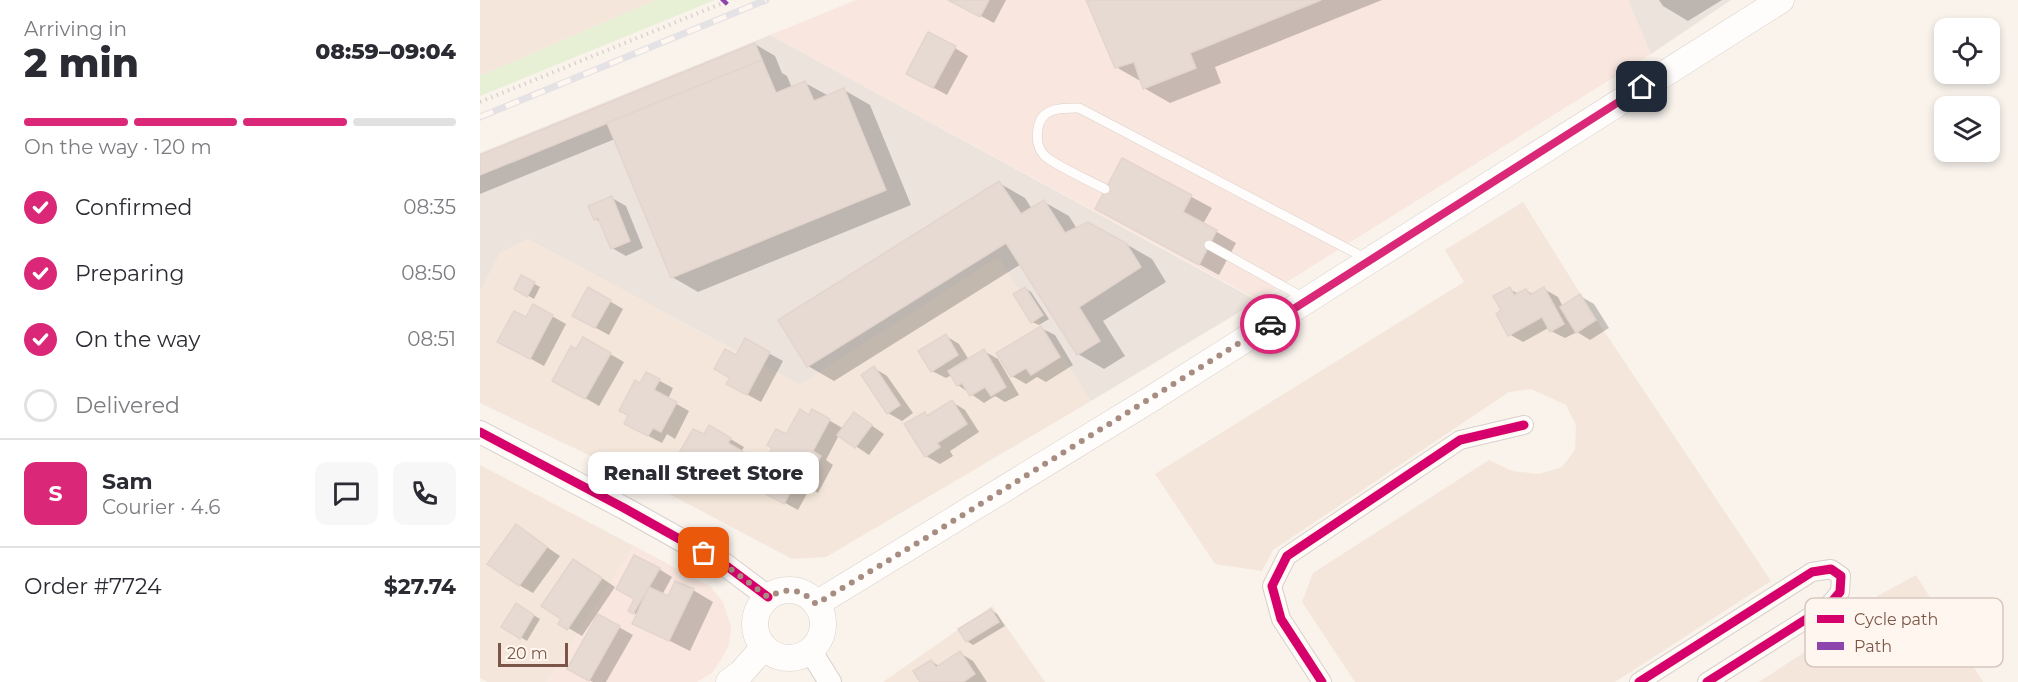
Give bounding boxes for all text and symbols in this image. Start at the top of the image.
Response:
text: Arriving in [24,17,127,41]
map controls [1934,18,2000,162]
button: locate [1934,18,2000,84]
text: 08:59–09:04 [315,38,456,65]
text: 2 min [24,39,139,87]
pin [1616,61,1667,112]
icon: home [1625,70,1658,103]
button: layers [1934,96,2000,162]
text: On the way · 120 m [24,135,212,159]
icon: check [24,191,57,224]
text: Confirmed [75,194,192,221]
text: 08:35 [403,195,456,219]
icon: check [24,257,57,290]
text: Preparing [75,260,184,287]
text: 08:50 [401,261,456,285]
courier [1240,294,1300,354]
icon: car [1254,308,1287,341]
icon: check [24,323,57,356]
text: On the way [75,326,200,353]
text: 08:51 [407,327,456,351]
text: Delivered [75,392,180,419]
callout: Renall Street Store [589,451,820,493]
text: Renall Street Store [604,461,803,485]
button: chat [315,462,378,525]
button: phone [393,462,456,525]
text: Sam [102,468,153,495]
text: S [48,480,63,507]
text: Courier · 4.6 [102,495,220,519]
pin [678,527,729,578]
icon: bag [687,536,720,569]
text: Order #7724 [24,573,162,600]
text: $27.74 [384,573,456,600]
legend [1805,598,2003,667]
text: Cycle path [1854,610,1938,629]
text: Path [1854,637,1892,656]
scale bar [498,640,568,668]
text: 20 m [507,644,548,663]

